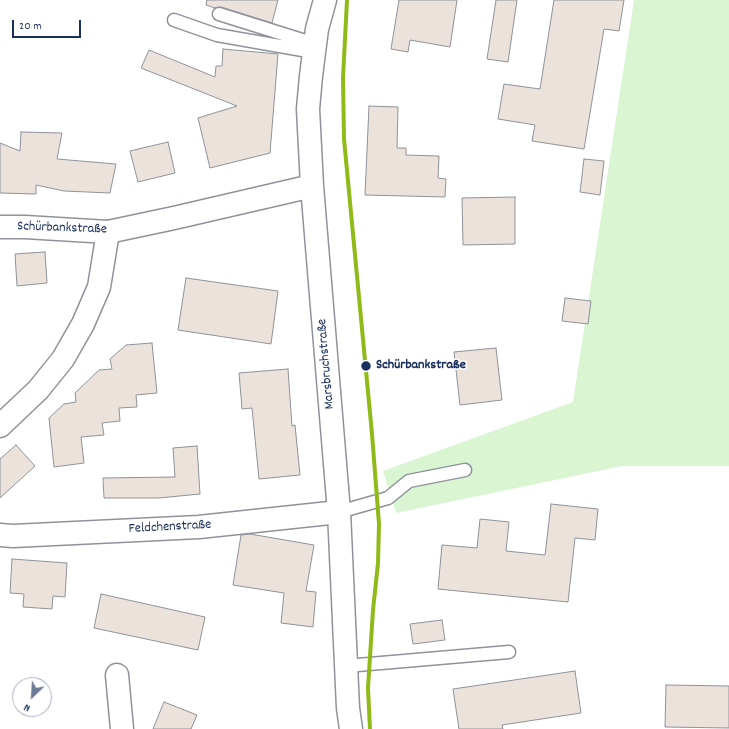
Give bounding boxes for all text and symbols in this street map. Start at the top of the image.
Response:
scale bar [14,12,83,38]
text: 20 m [19,18,42,35]
street label: Schürbankstraße [17,219,107,239]
street label: Marsbruchstraße [315,318,339,410]
place label: Schürbankstraße [376,358,466,374]
marker: Schürbankstraße [359,359,373,373]
street label: Feldchenstraße [128,517,212,539]
north arrow [12,677,52,717]
text: N [22,699,33,715]

